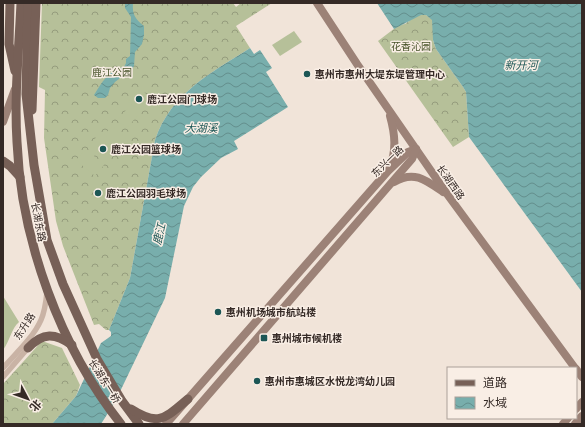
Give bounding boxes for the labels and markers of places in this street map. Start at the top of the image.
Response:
place label: 惠州市惠州大堤东堤管理中心 [315,68,445,80]
marker: 惠州市惠州大堤东堤管理中心 [302,69,312,79]
marker: 鹿江公园门球场 [134,94,144,104]
place label: 鹿江公园门球场 [147,94,217,105]
marker: 鹿江公园篮球场 [98,144,108,154]
place label: 鹿江公园篮球场 [111,144,181,155]
marker: 鹿江公园羽毛球场 [93,188,103,198]
place label: 鹿江公园羽毛球场 [106,188,186,199]
place label: 惠州机场城市航站楼 [226,306,316,318]
marker: 惠州机场城市航站楼 [213,307,223,317]
place label: 惠州城市候机楼 [272,332,342,344]
marker: 惠州城市候机楼 [259,333,269,343]
place label: 惠州市惠城区水悦龙湾幼儿园 [265,375,395,387]
marker: 惠州市惠城区水悦龙湾幼儿园 [252,376,262,386]

